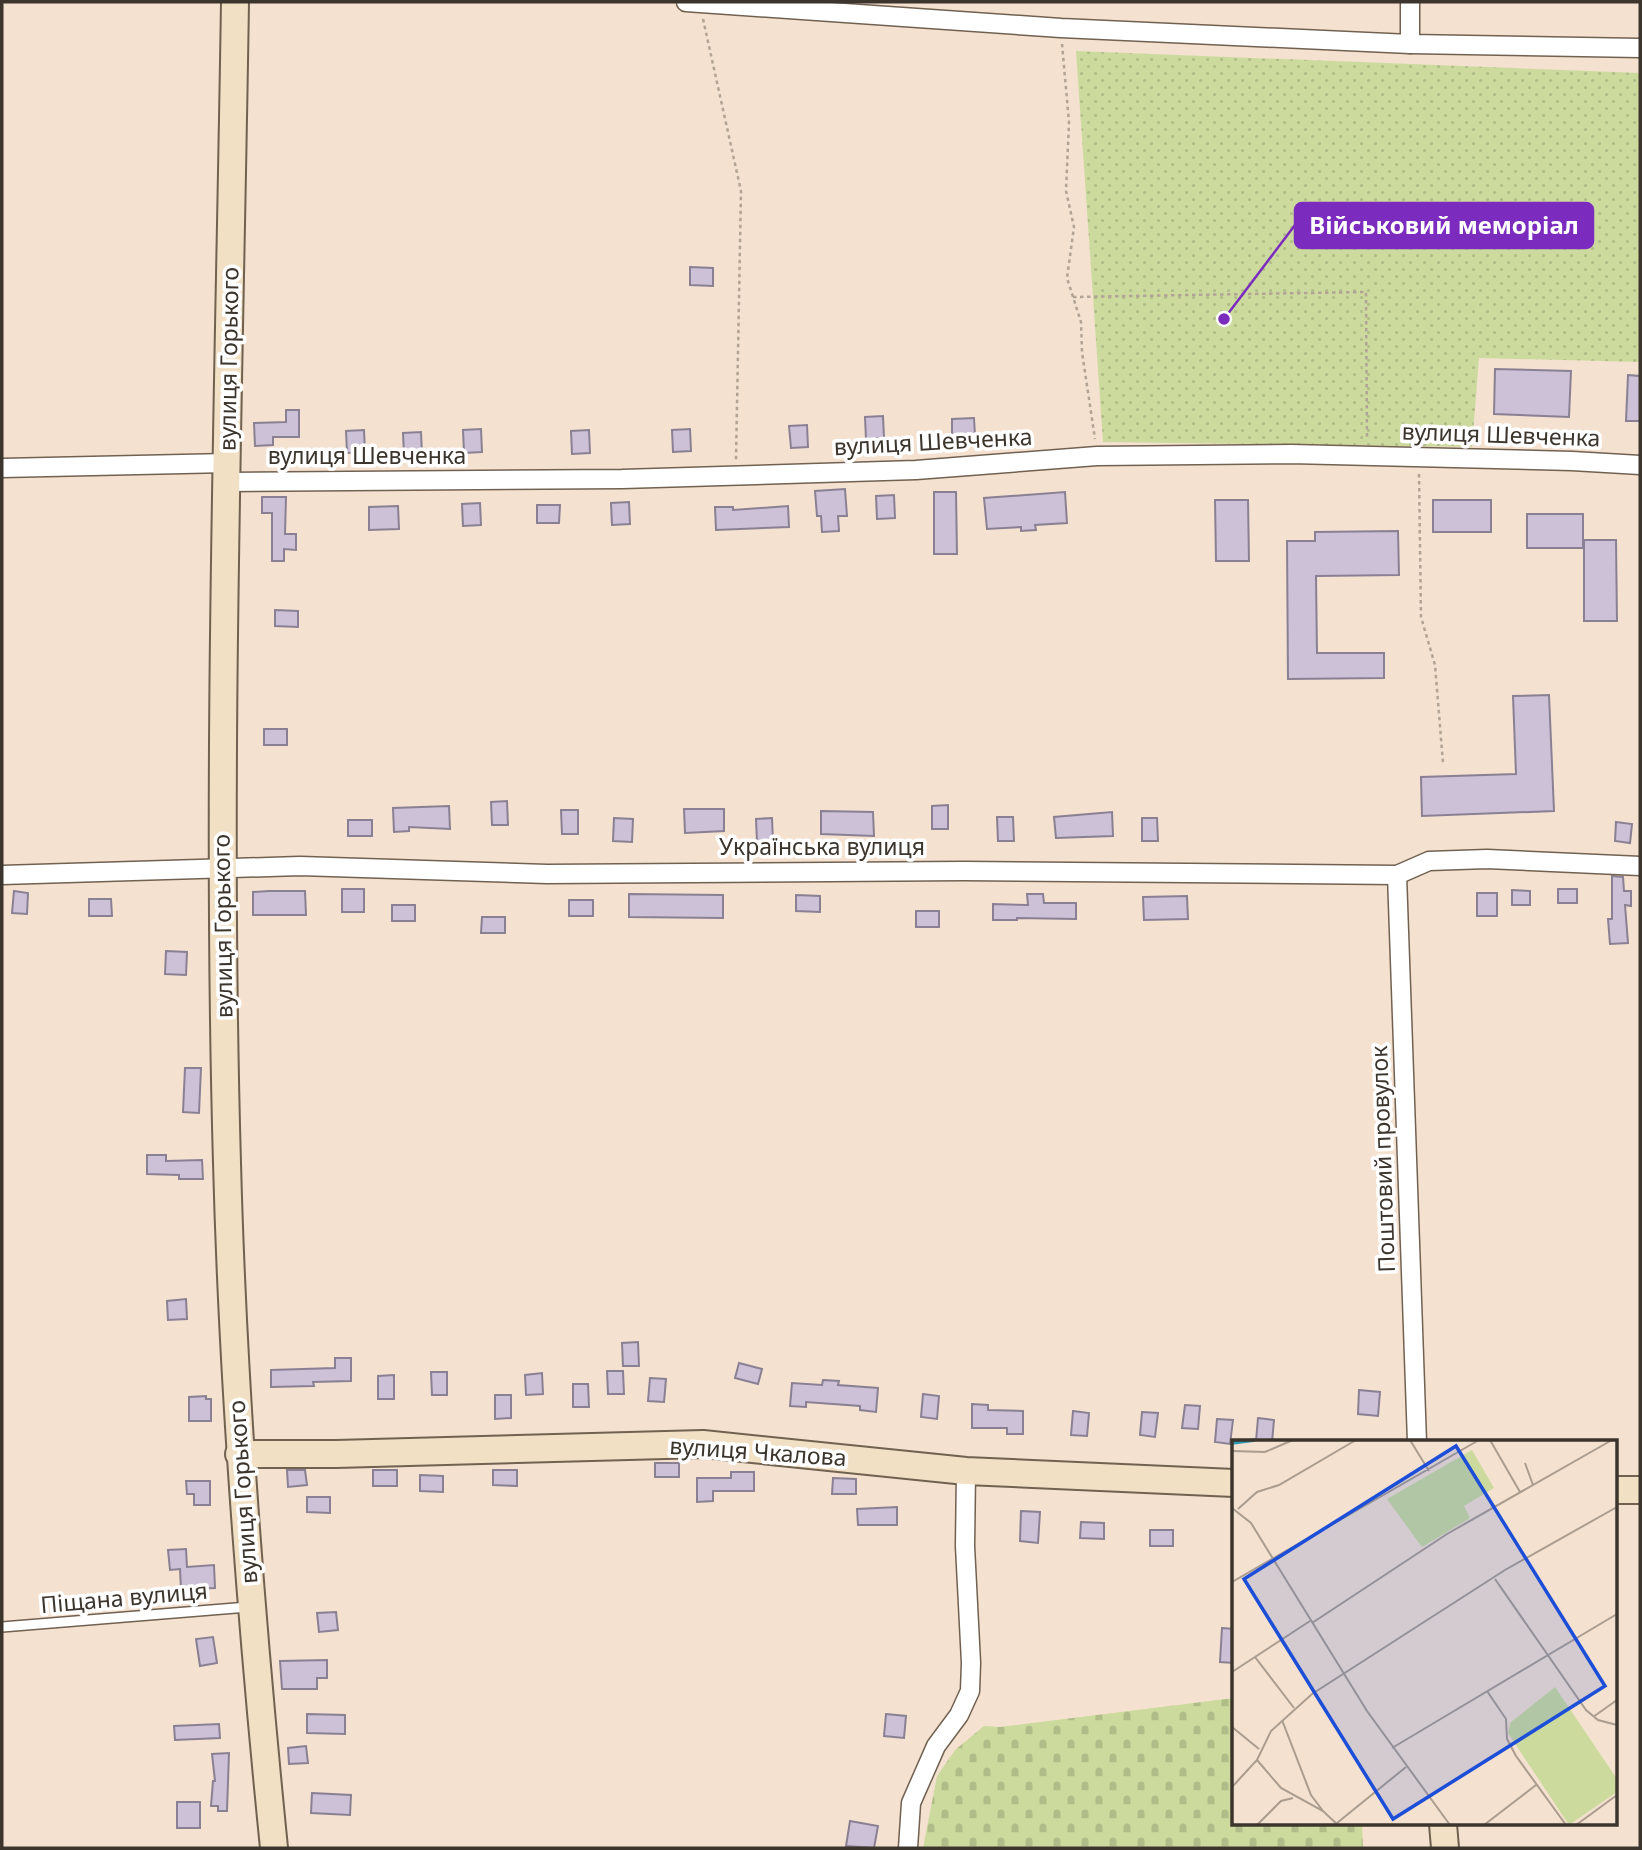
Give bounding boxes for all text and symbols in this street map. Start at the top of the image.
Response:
callout: Військовий меморіал [1295,203,1593,248]
text: Військовий меморіал [1309,208,1579,241]
street label: вулиця Горького [210,267,246,451]
street label: вулиця Шевченка [1401,415,1601,453]
street label: вулиця Шевченка [833,420,1033,462]
street label: вулиця Шевченка [268,439,466,471]
street label: Українська вулиця [719,830,925,862]
street label: вулиця Горького [204,834,240,1018]
street label: Поштовий провулок [1362,1044,1402,1273]
street label: вулиця Горького [220,1399,264,1585]
street label: вулиця Чкалова [668,1429,848,1473]
inset map [1232,1440,1618,1826]
street label: Піщана вулиця [39,1574,209,1620]

